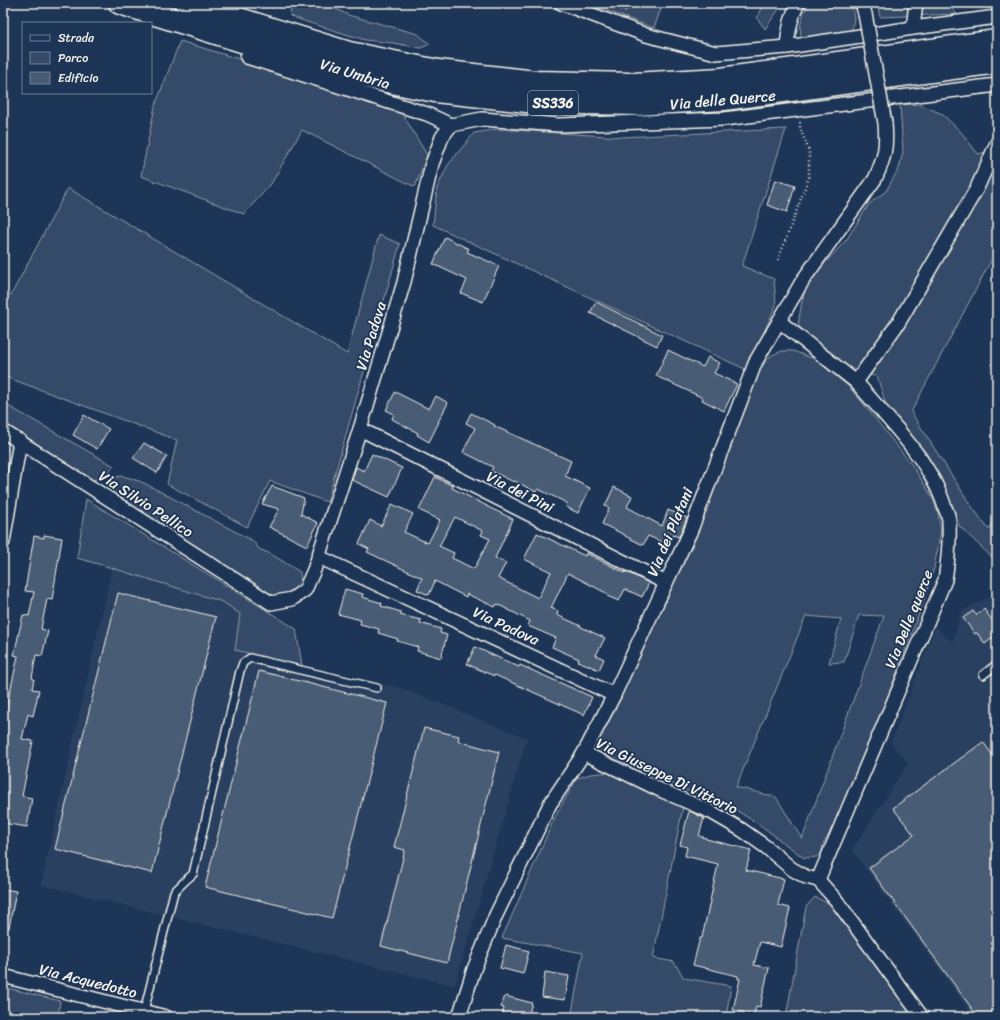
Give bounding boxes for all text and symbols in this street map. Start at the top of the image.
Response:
legend [22,22,152,94]
text: Strada [58,27,95,49]
text: Parco [58,47,88,69]
street label: Via Umbria [317,51,394,97]
text: Edificio [58,67,98,89]
street label: Via delle Querce [669,82,777,118]
road number: SS336 [528,91,578,115]
street label: Via Padova [348,298,394,374]
street label: Via Silvio Pellico [93,463,199,545]
street label: Via dei Pini [482,464,559,521]
street label: Via dei Platani [640,483,701,581]
street label: Via Delle querce [877,565,941,672]
street label: Via Padova [468,599,544,653]
street label: Via Giuseppe Di Vittorio [591,730,743,822]
street label: Via Acquedotto [36,956,140,1006]

